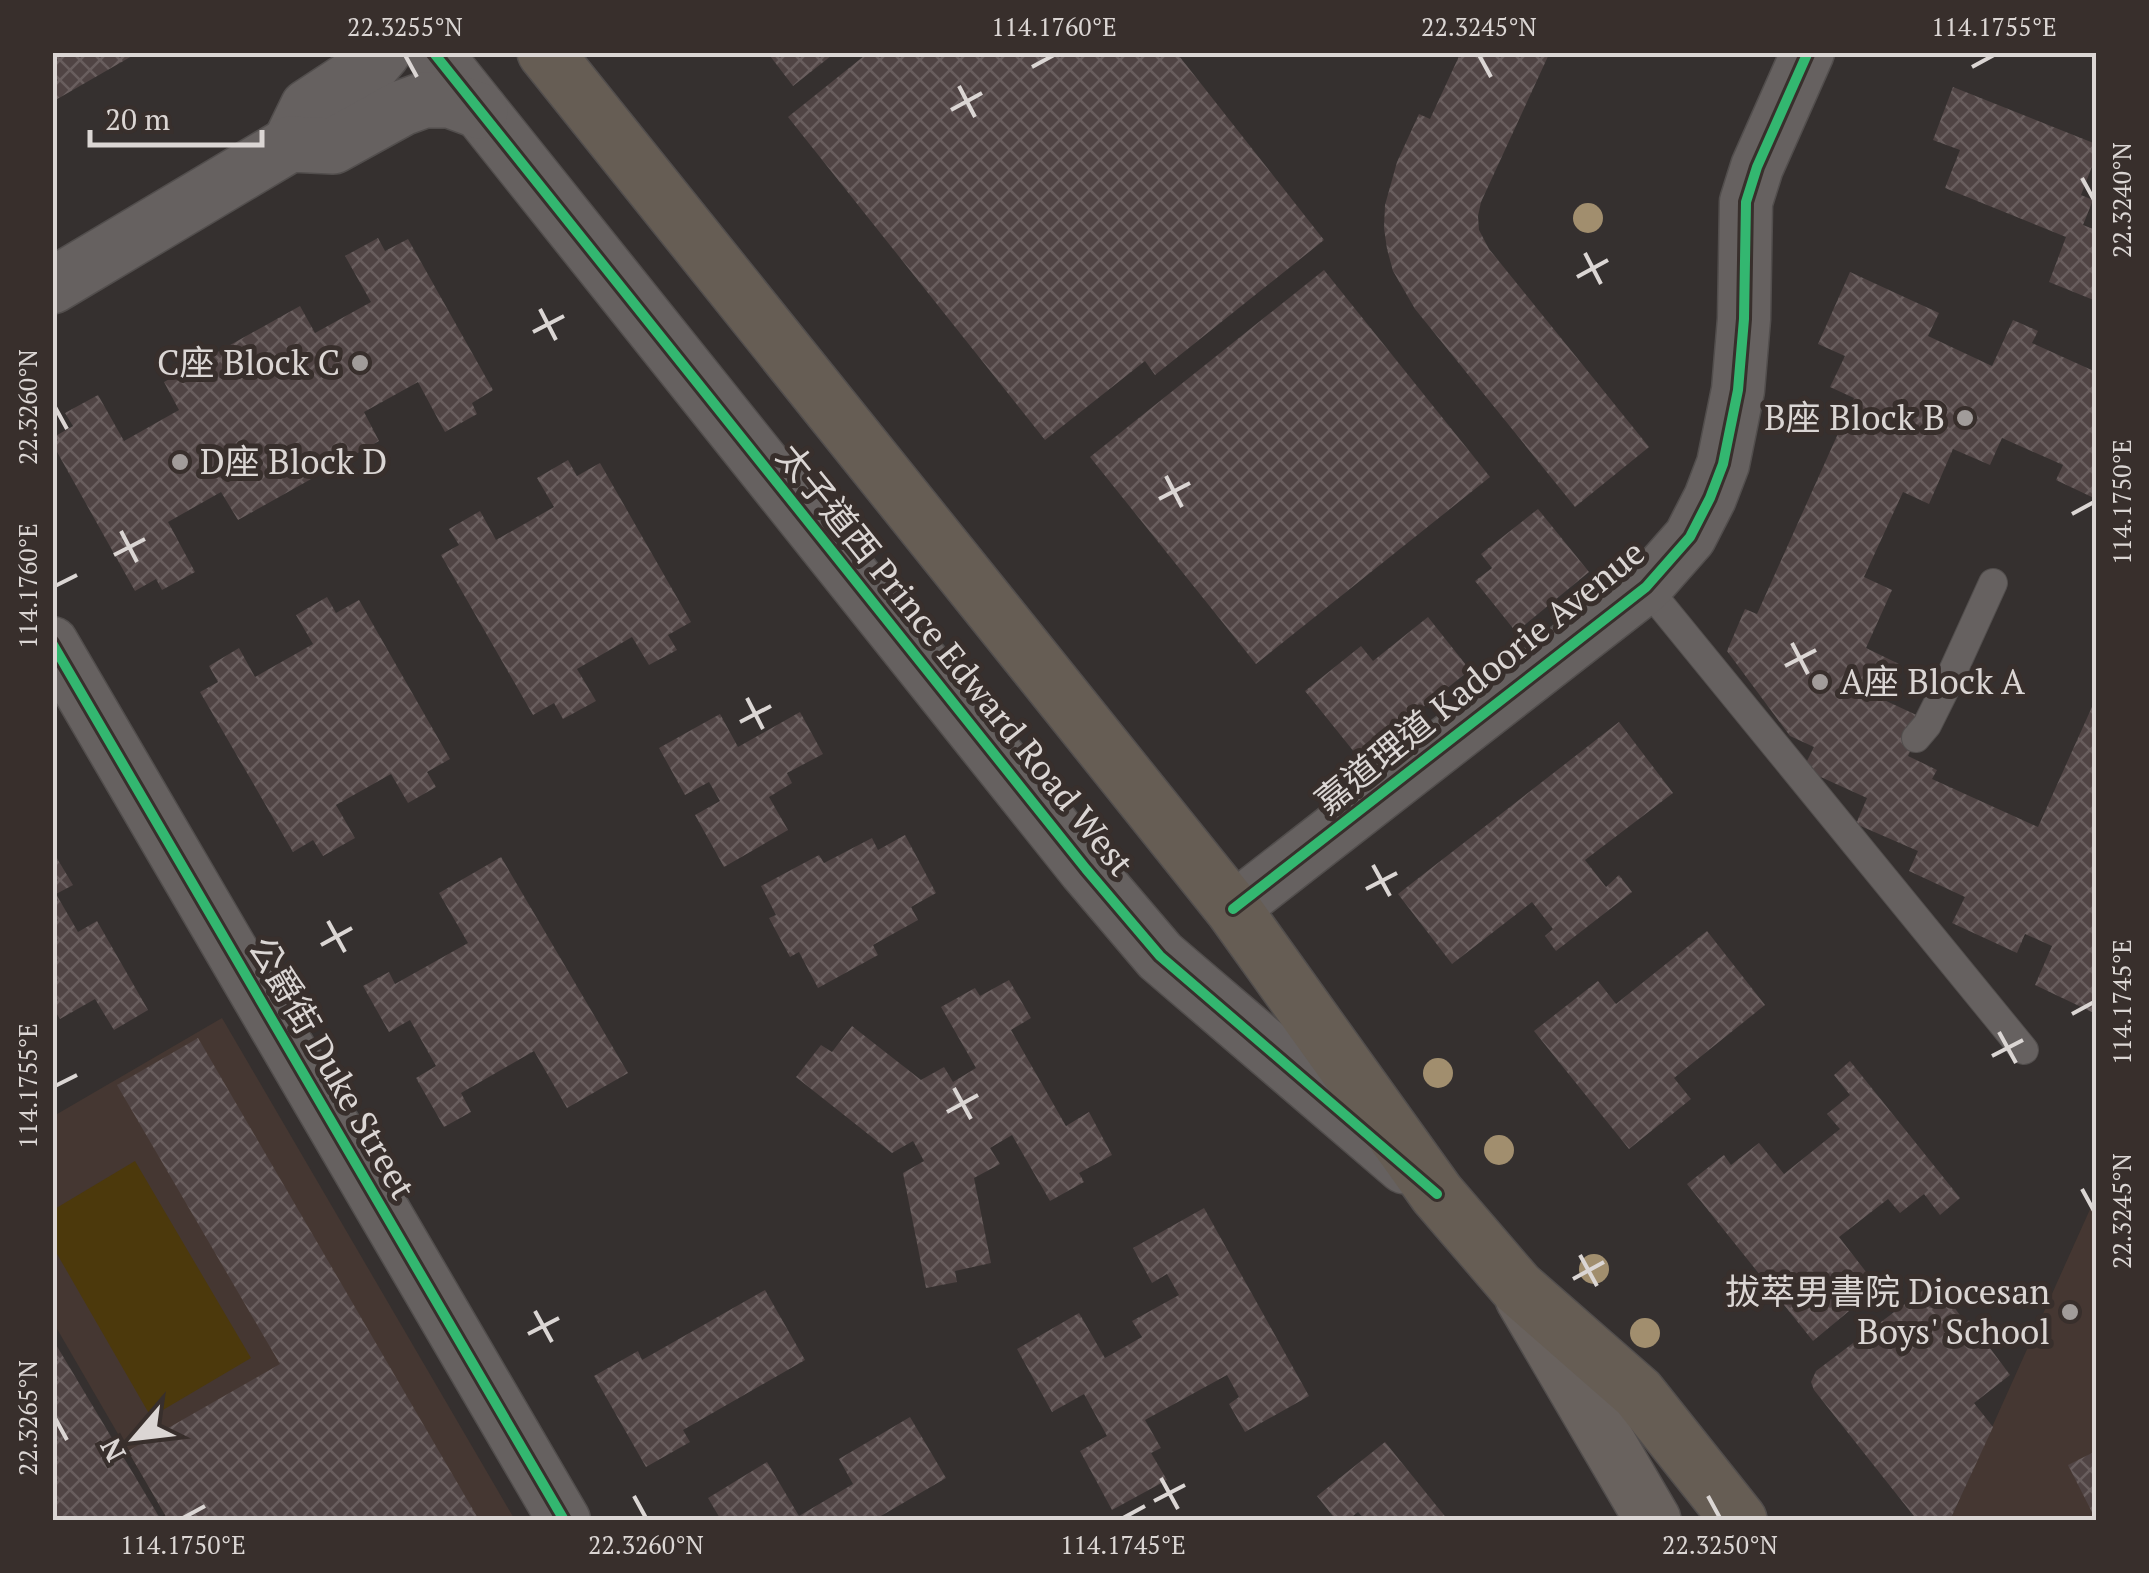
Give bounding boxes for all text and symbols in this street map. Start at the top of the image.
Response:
text: 22.3255°N [347,10,463,43]
text: 114.1760°E [991,10,1117,43]
text: 22.3245°N [1421,10,1537,43]
text: 114.1755°E [1931,10,2057,43]
scale bar [90,85,262,147]
text: 20 m [105,99,170,139]
text: 22.3240°N [2105,142,2138,258]
place label: C座 Block C [157,339,340,385]
text: 22.3260°N [11,349,44,465]
marker: C座 Block C [349,352,371,374]
place label: B座 Block B [1764,394,1945,440]
marker: B座 Block B [1954,407,1976,429]
street label: 太子道西 Prince Edward Road West [767,434,1145,885]
place label: D座 Block D [200,438,387,484]
text: 114.1750°E [2105,439,2138,565]
marker: D座 Block D [169,451,191,473]
text: 114.1760°E [11,523,44,649]
street label: 嘉道理道 Kadoorie Avenue [1305,529,1654,823]
place label: A座 Block A [1840,658,2025,704]
marker: A座 Block A [1809,671,1831,693]
street label: 公爵街 Duke Street [239,928,427,1207]
text: 114.1745°E [2105,939,2138,1065]
text: 114.1755°E [11,1023,44,1149]
text: 22.3245°N [2105,1153,2138,1269]
place label: 拔萃男書院 Diocesan Boys' School [1725,1268,2050,1354]
marker: 拔萃男書院 Diocesan Boys' School [2059,1301,2081,1323]
text: 22.3265°N [11,1360,44,1476]
north arrow [85,1388,185,1488]
text: N [91,1432,134,1468]
text: 114.1750°E [120,1528,246,1561]
text: 22.3260°N [588,1528,704,1561]
text: 114.1745°E [1060,1528,1186,1561]
text: 22.3250°N [1662,1528,1778,1561]

